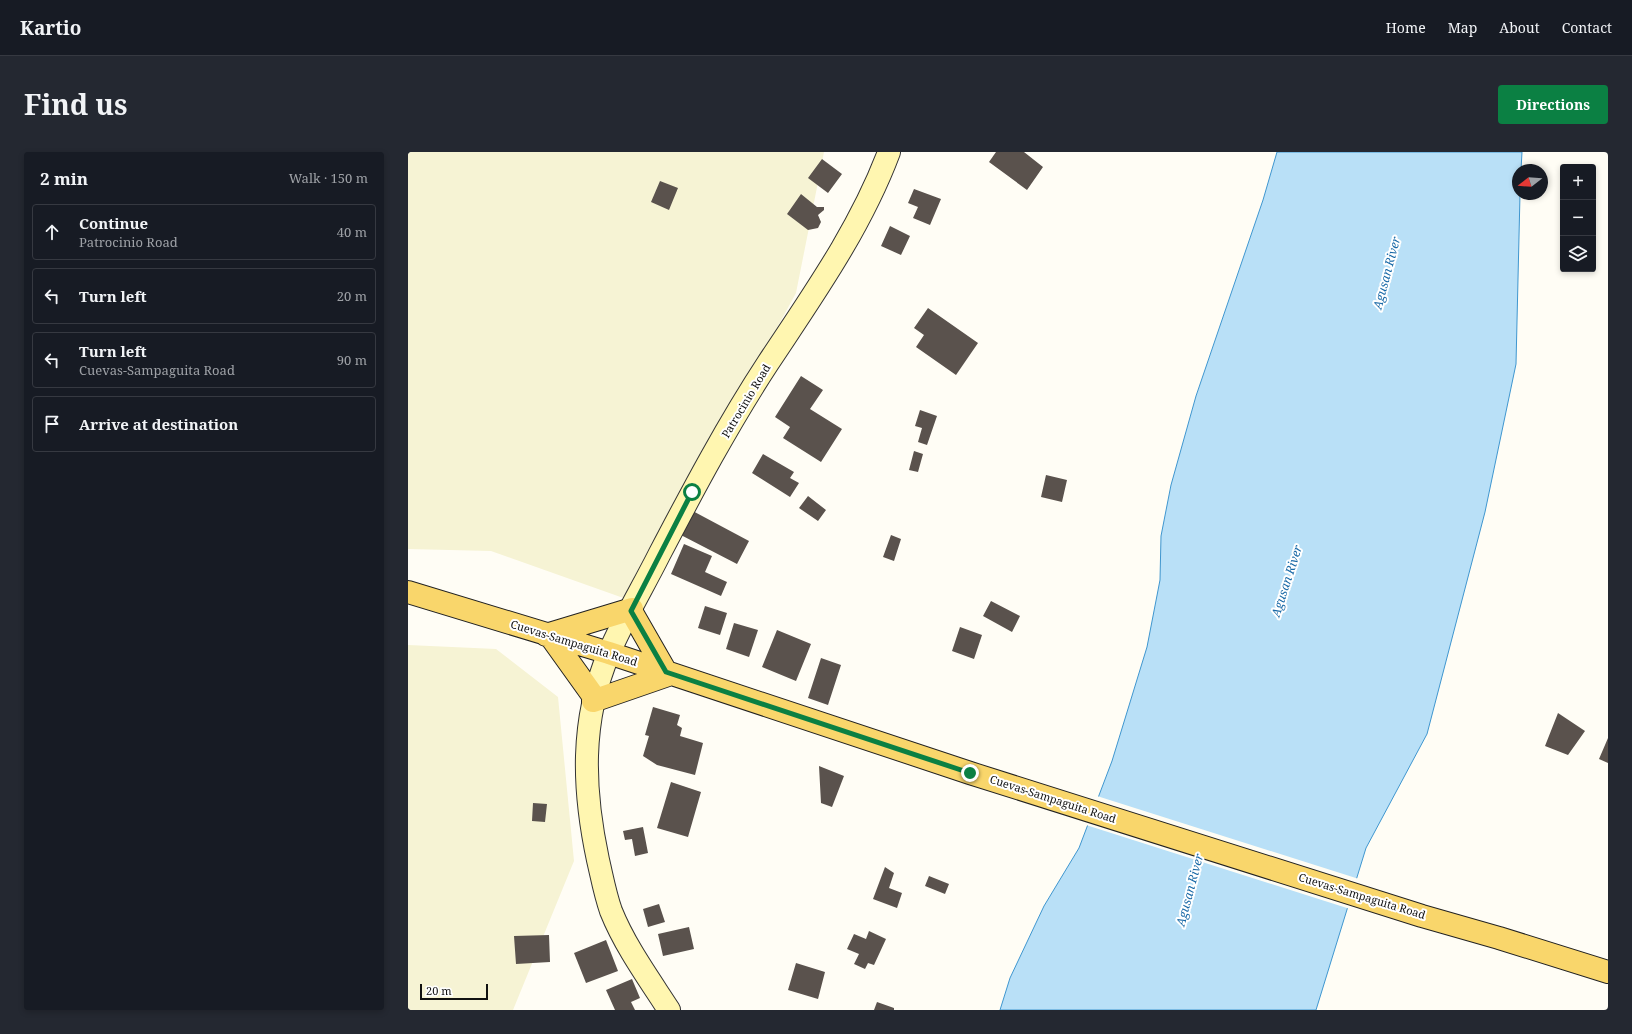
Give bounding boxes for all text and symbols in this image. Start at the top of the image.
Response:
text: Kartio [20,15,81,41]
text: Home [1386,18,1426,37]
text: Map [1448,18,1477,37]
text: About [1499,18,1540,37]
text: Contact [1562,18,1612,37]
text: Find us [24,85,128,123]
button: Directions [1498,85,1608,124]
north arrow [1512,164,1548,200]
map controls [1560,164,1596,272]
button: + [1560,164,1596,200]
text: 2 min [40,167,88,190]
text: Walk · 150 m [289,169,368,187]
button: − [1560,200,1596,236]
text: Continue [79,213,148,233]
icon: ahead [41,221,63,243]
text: 40 m [337,223,367,241]
text: Patrocinio Road [79,233,178,251]
water label: Agusan River [1368,234,1404,312]
button: layers [1560,236,1596,272]
icon: left [41,285,63,307]
text: Turn left [79,286,147,306]
text: 20 m [337,287,367,305]
text: Turn left [79,341,147,361]
icon: left [41,349,63,371]
text: 90 m [337,351,367,369]
text: Cuevas-Sampaguita Road [79,361,235,379]
street label: Patrocinio Road [718,361,774,440]
icon: arrive [41,413,63,435]
text: Arrive at destination [79,414,238,434]
route start [683,483,701,501]
water label: Agusan River [1267,542,1306,620]
street label: Cuevas-Sampaguita Road [509,616,640,669]
route end [961,764,979,782]
street label: Cuevas-Sampaguita Road [988,771,1118,826]
water label: Agusan River [1171,851,1207,929]
street label: Cuevas-Sampaguita Road [1297,869,1428,922]
scale bar [420,982,488,1001]
text: 20 m [426,983,452,998]

